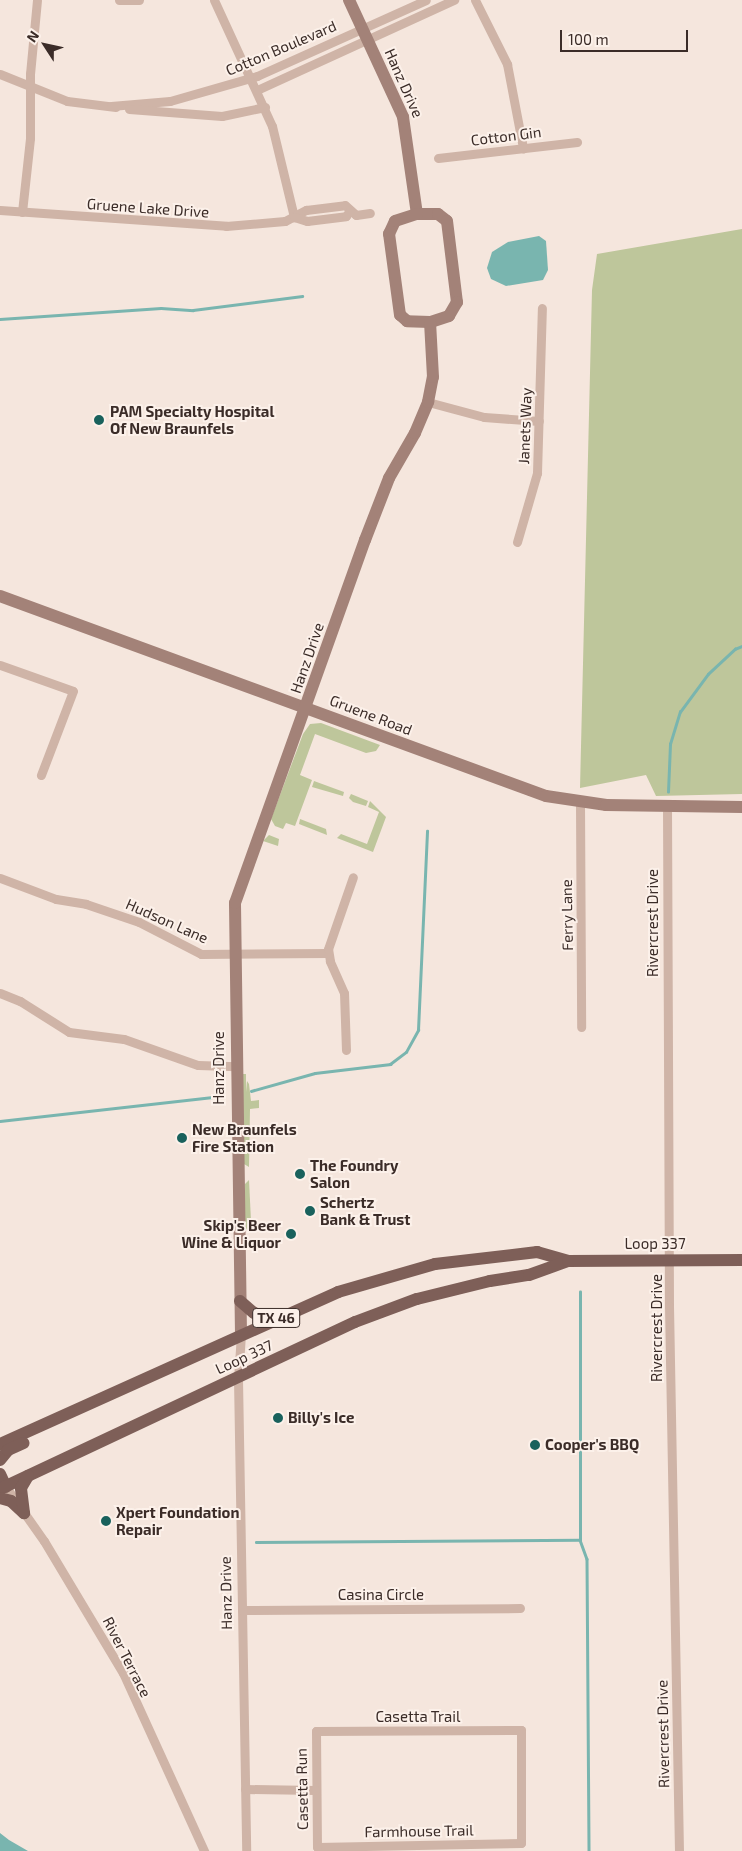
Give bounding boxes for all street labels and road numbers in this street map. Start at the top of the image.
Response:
street label: Cotton Boulevard [223,17,339,79]
street label: Hanz Drive [381,46,427,120]
street label: Cotton Gin [470,123,542,149]
street label: Gruene Lake Drive [86,195,210,221]
street label: Janets Way [515,387,535,465]
street label: Hanz Drive [287,620,327,696]
street label: Gruene Road [327,691,415,739]
street label: Rivercrest Drive [644,869,662,977]
street label: Ferry Lane [557,879,577,951]
street label: Hudson Lane [123,895,211,947]
street label: Hanz Drive [210,1031,228,1105]
street label: Loop 337 [624,1235,686,1253]
street label: Rivercrest Drive [648,1274,666,1382]
road number: TX 46 [251,1306,301,1330]
street label: Loop 337 [212,1336,276,1378]
street label: Hanz Drive [216,1556,236,1630]
street label: Casina Circle [338,1586,424,1604]
street label: River Terrace [99,1613,155,1701]
street label: Rivercrest Drive [653,1680,673,1788]
street label: Casetta Trail [375,1708,461,1726]
street label: Casetta Run [292,1748,312,1830]
street label: Farmhouse Trail [364,1821,474,1841]

